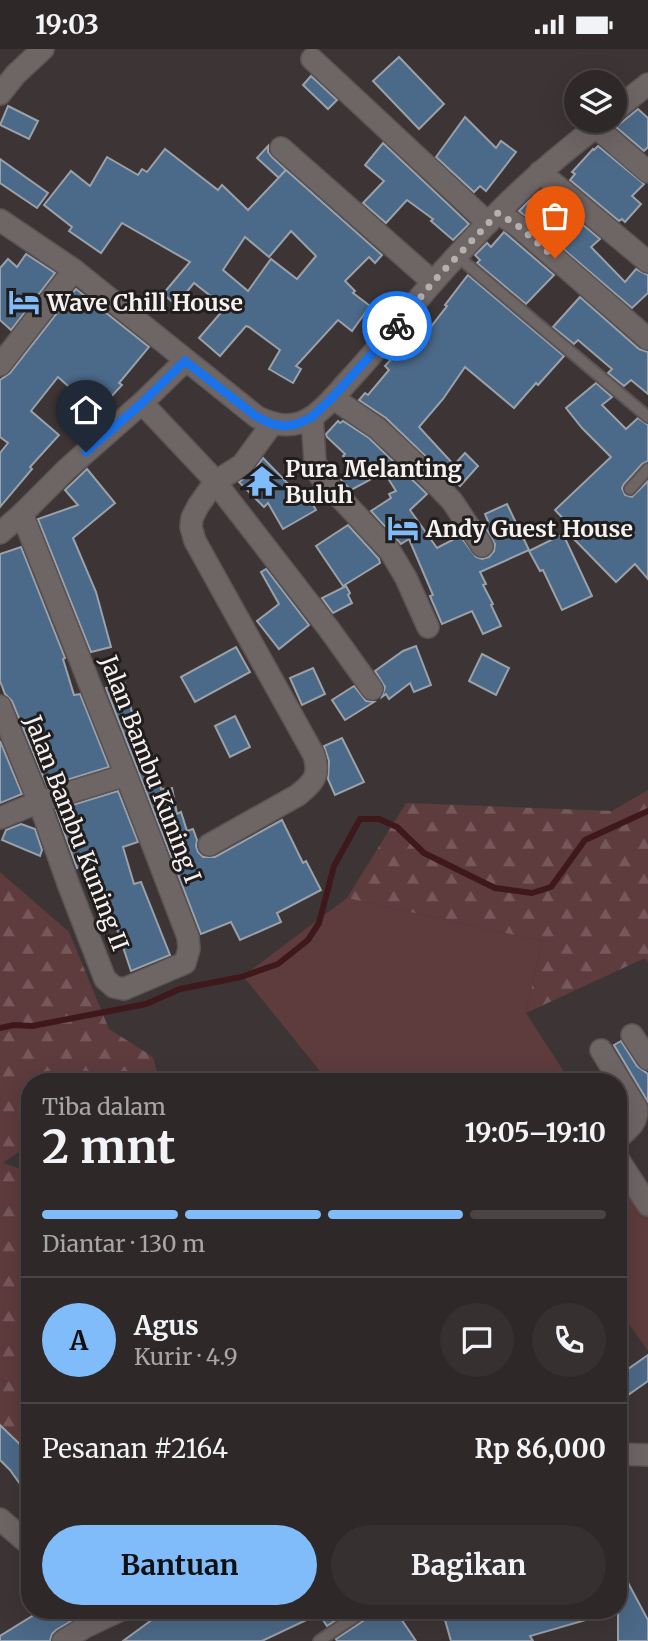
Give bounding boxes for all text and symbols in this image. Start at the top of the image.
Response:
text: 19:03 [35,8,99,41]
map controls [564,70,627,133]
button: layers [564,70,627,133]
pin [525,186,585,258]
icon: bag [536,197,574,235]
hotel icon: Wave Chill House [7,285,41,319]
place label: Wave Chill House [46,288,243,317]
courier [362,291,432,361]
icon: bike [378,307,416,345]
pin [56,380,116,452]
icon: home [67,391,105,429]
place label: Pura Melanting Buluh [285,454,462,509]
temple icon: Pura Melanting Buluh [245,464,279,498]
hotel icon: Andy Guest House [386,511,420,545]
place label: Andy Guest House [425,514,633,543]
street label: Jalan Bambu Kuning I [94,650,208,887]
street label: Jalan Bambu Kuning II [18,710,135,955]
text: Tiba dalam [42,1092,166,1121]
text: 19:05–19:10 [465,1116,606,1149]
text: 2 mnt [42,1118,176,1176]
text: Diantar · 130 m [42,1229,205,1258]
button: chat [440,1303,514,1377]
button: phone [532,1303,606,1377]
text: Agus [134,1309,199,1342]
text: A [70,1324,88,1357]
text: Kurir · 4.9 [134,1342,238,1371]
text: Pesanan #2164 [42,1432,228,1465]
text: Rp 86,000 [475,1432,606,1465]
button: Bantuan [42,1525,317,1605]
button: Bagikan [331,1525,606,1605]

